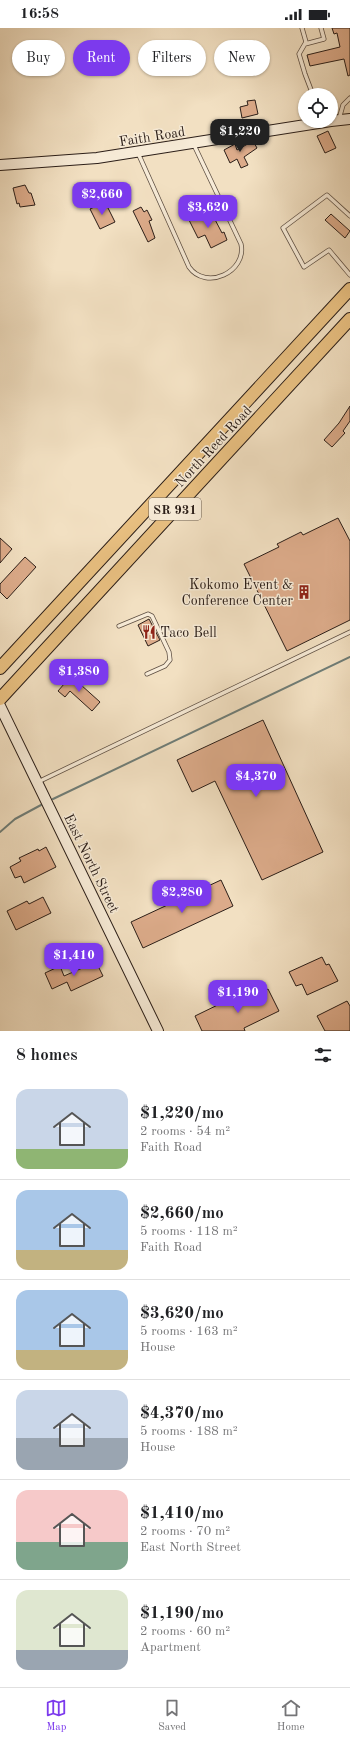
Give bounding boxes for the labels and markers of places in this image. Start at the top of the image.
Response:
pin: $1,220 [207,119,273,153]
pin: $2,660 [69,182,135,216]
pin: $3,620 [175,195,241,229]
place label: Kokomo Event & Conference Center [181,578,293,608]
building icon: Kokomo Event & Conference Center [296,584,312,600]
restaurant icon: Taco Bell [141,624,157,640]
place label: Taco Bell [160,626,217,640]
pin: $1,380 [46,659,112,693]
pin: $4,370 [223,764,289,798]
pin: $2,280 [149,880,215,914]
pin: $1,410 [41,943,107,977]
pin: $1,190 [205,980,271,1014]

